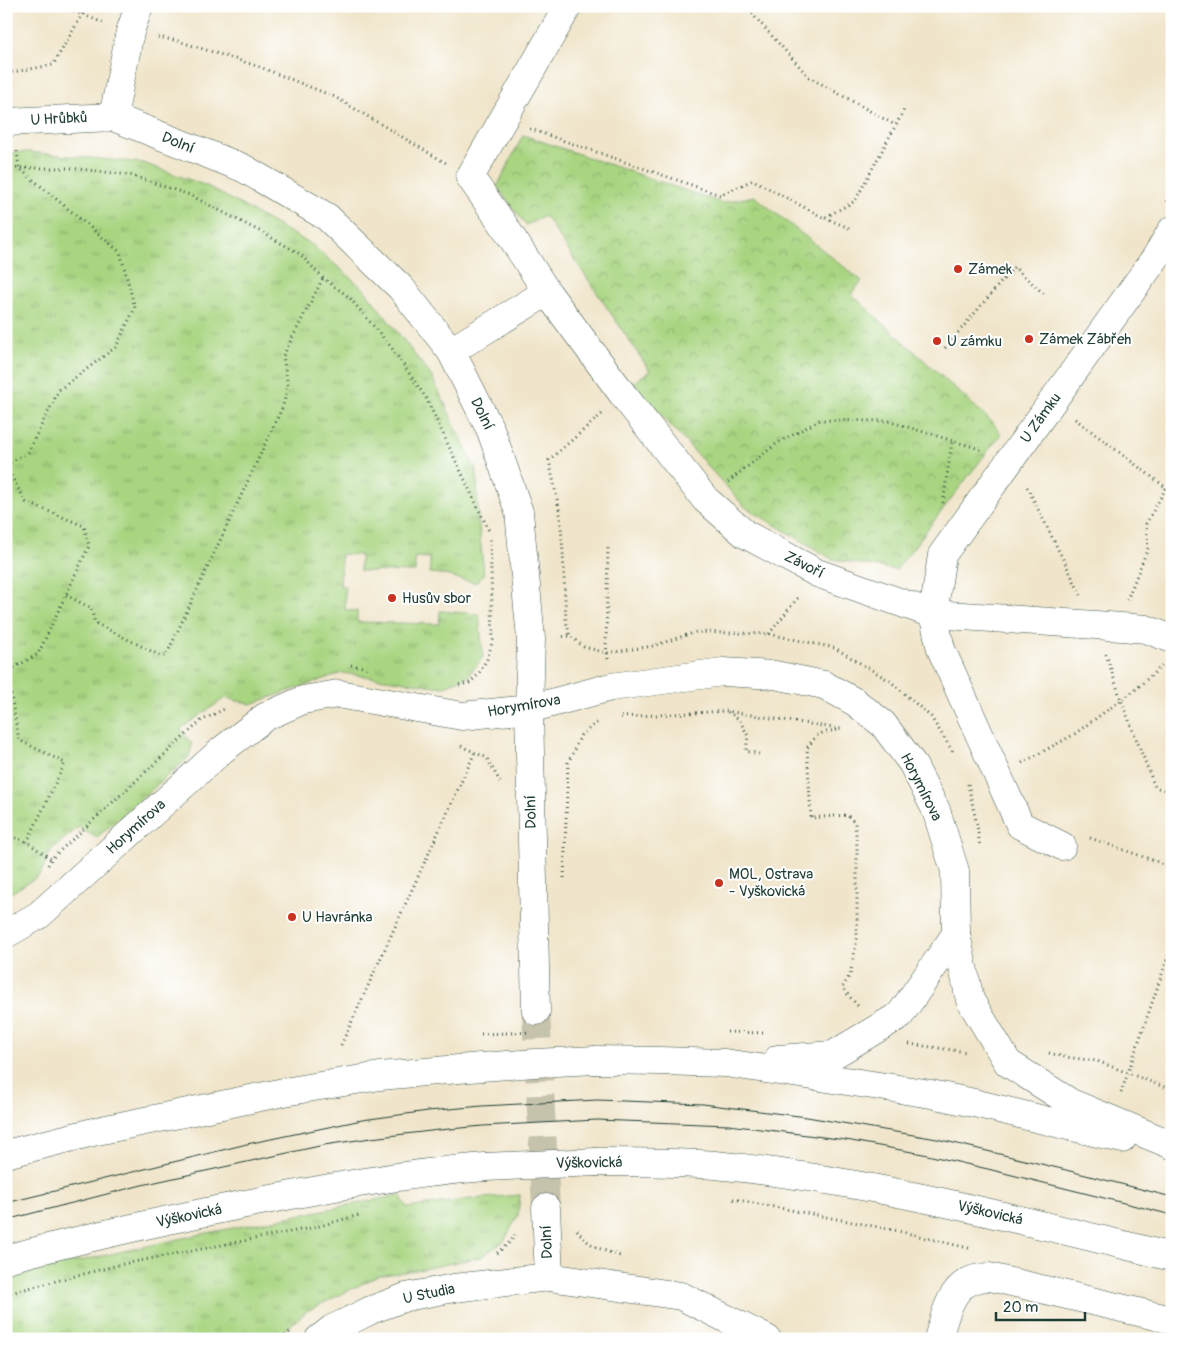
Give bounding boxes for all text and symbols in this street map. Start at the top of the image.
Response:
street label: U Hrůbků [30,108,88,130]
street label: Dolní [159,128,197,158]
place label: Zámek [968,260,1013,279]
marker: Zámek [952,263,964,275]
place label: Zámek Zábřeh [1039,330,1131,349]
place label: U zámku [947,332,1002,351]
marker: Zámek Zábřeh [1023,333,1035,345]
marker: U zámku [931,335,943,347]
street label: U Zámku [1016,389,1066,447]
street label: Dolní [466,395,498,433]
street label: Závoří [781,547,827,583]
place label: Husův sbor [402,589,472,608]
marker: Husův sbor [386,592,398,604]
street label: Horymírova [486,690,562,722]
street label: Horymírova [896,750,946,824]
street label: Horymírova [102,795,170,859]
street label: Dolní [521,795,541,829]
place label: MOL, Ostrava - Vyškovická [729,865,813,901]
marker: MOL, Ostrava - Vyškovická [713,877,725,889]
place label: U Havránka [302,908,373,927]
marker: U Havránka [286,911,298,923]
street label: Výškovická [555,1153,623,1173]
street label: Výškovická [955,1196,1025,1230]
street label: Výškovická [154,1200,224,1232]
street label: Dolní [537,1225,557,1259]
street label: U Studia [401,1279,457,1309]
scale bar [996,1290,1084,1322]
text: 20 m [1003,1298,1038,1317]

